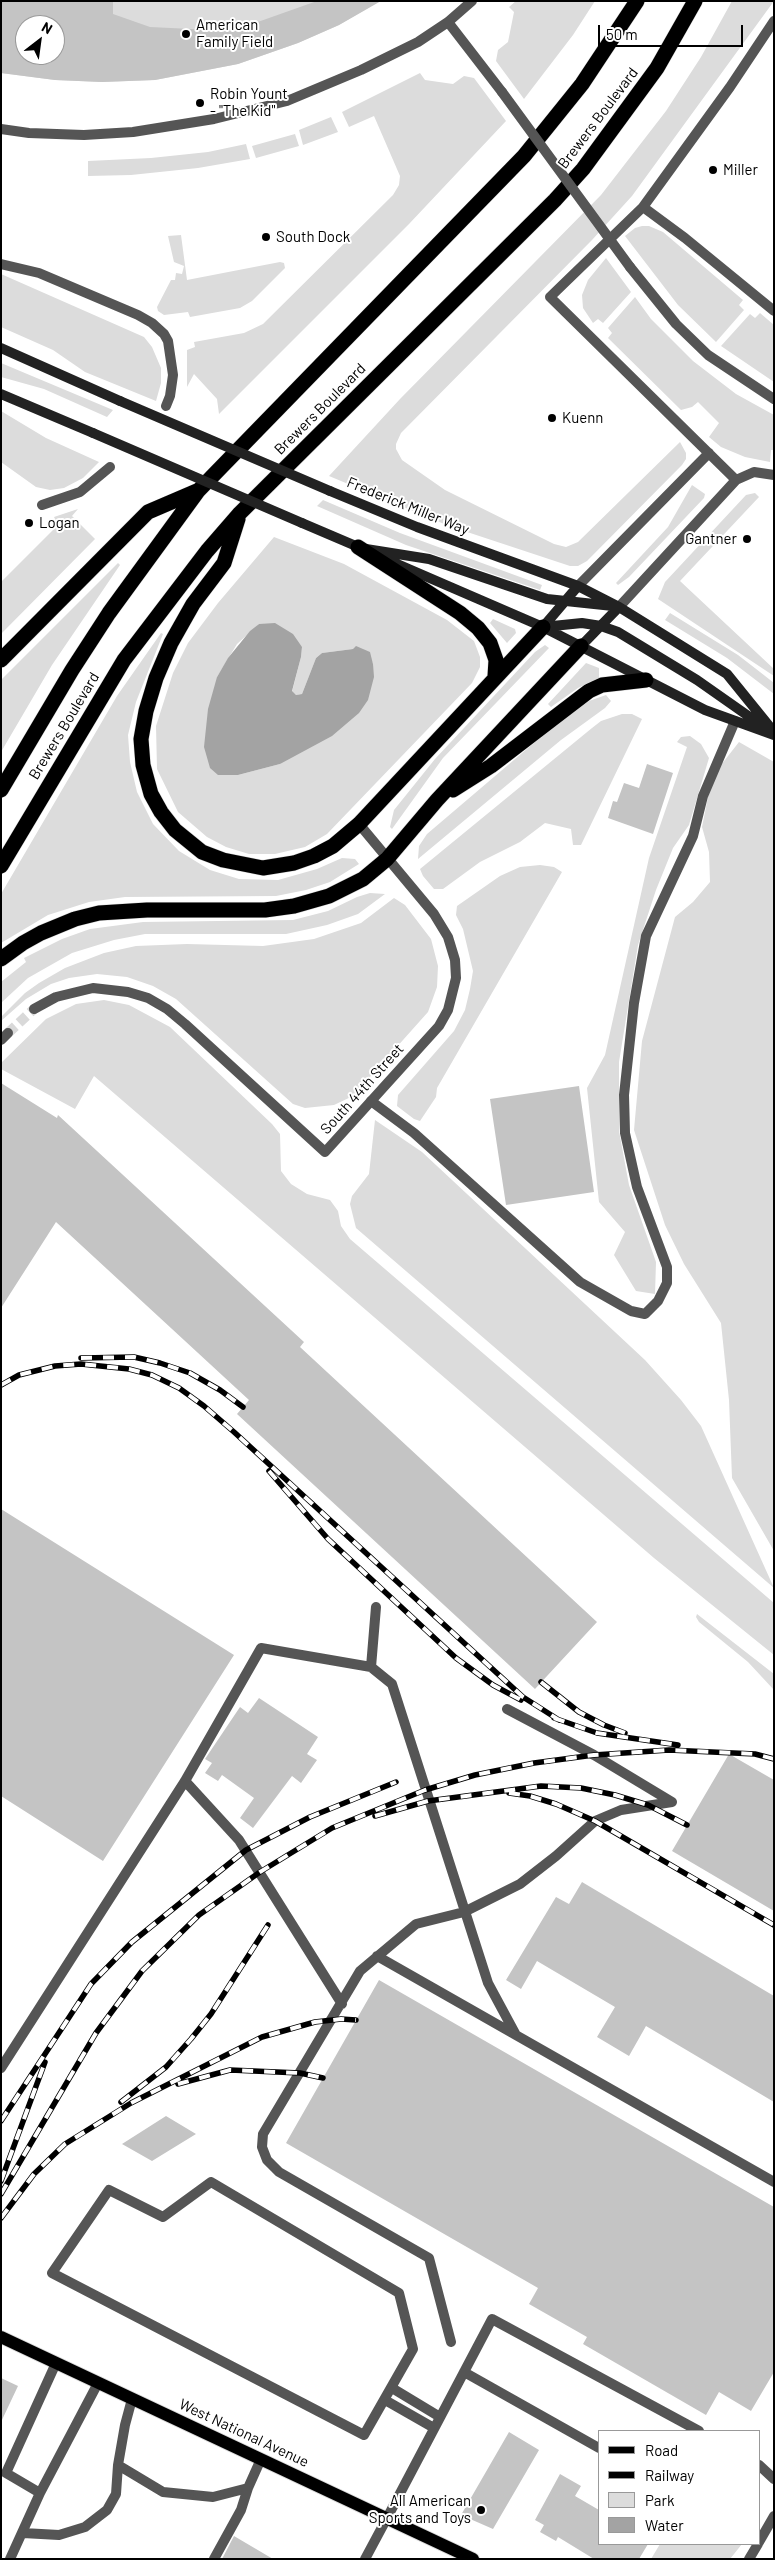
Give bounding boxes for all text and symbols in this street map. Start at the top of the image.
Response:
north arrow [15,15,65,65]
scale bar [600,15,745,47]
place label: American Family Field [196,16,273,51]
text: N [39,18,56,37]
text: 50 m [606,25,638,43]
marker: American Family Field [180,28,192,40]
street label: Brewers Boulevard [554,64,642,172]
place label: Robin Yount - "The Kid" [210,85,288,120]
marker: Robin Yount - "The Kid" [194,97,206,109]
place label: Miller [723,161,758,179]
marker: Miller [707,164,719,176]
place label: South Dock [276,228,350,246]
marker: South Dock [260,231,272,243]
street label: Brewers Boulevard [271,360,369,458]
place label: Kuenn [562,409,603,427]
marker: Kuenn [546,412,558,424]
street label: Frederick Miller Way [344,473,472,539]
place label: Logan [39,514,79,532]
marker: Logan [23,517,35,529]
place label: Gantner [685,530,737,548]
marker: Gantner [741,533,753,545]
street label: Brewers Boulevard [25,669,103,783]
street label: South 44th Street [317,1040,407,1138]
street label: West National Avenue [176,2395,312,2471]
legend [598,2430,760,2545]
text: Road [645,2441,678,2459]
text: Railway [645,2466,694,2484]
text: Park [645,2491,674,2509]
place label: All American Sports and Toys [369,2492,471,2527]
marker: All American Sports and Toys [475,2504,487,2516]
text: Water [645,2516,684,2534]

